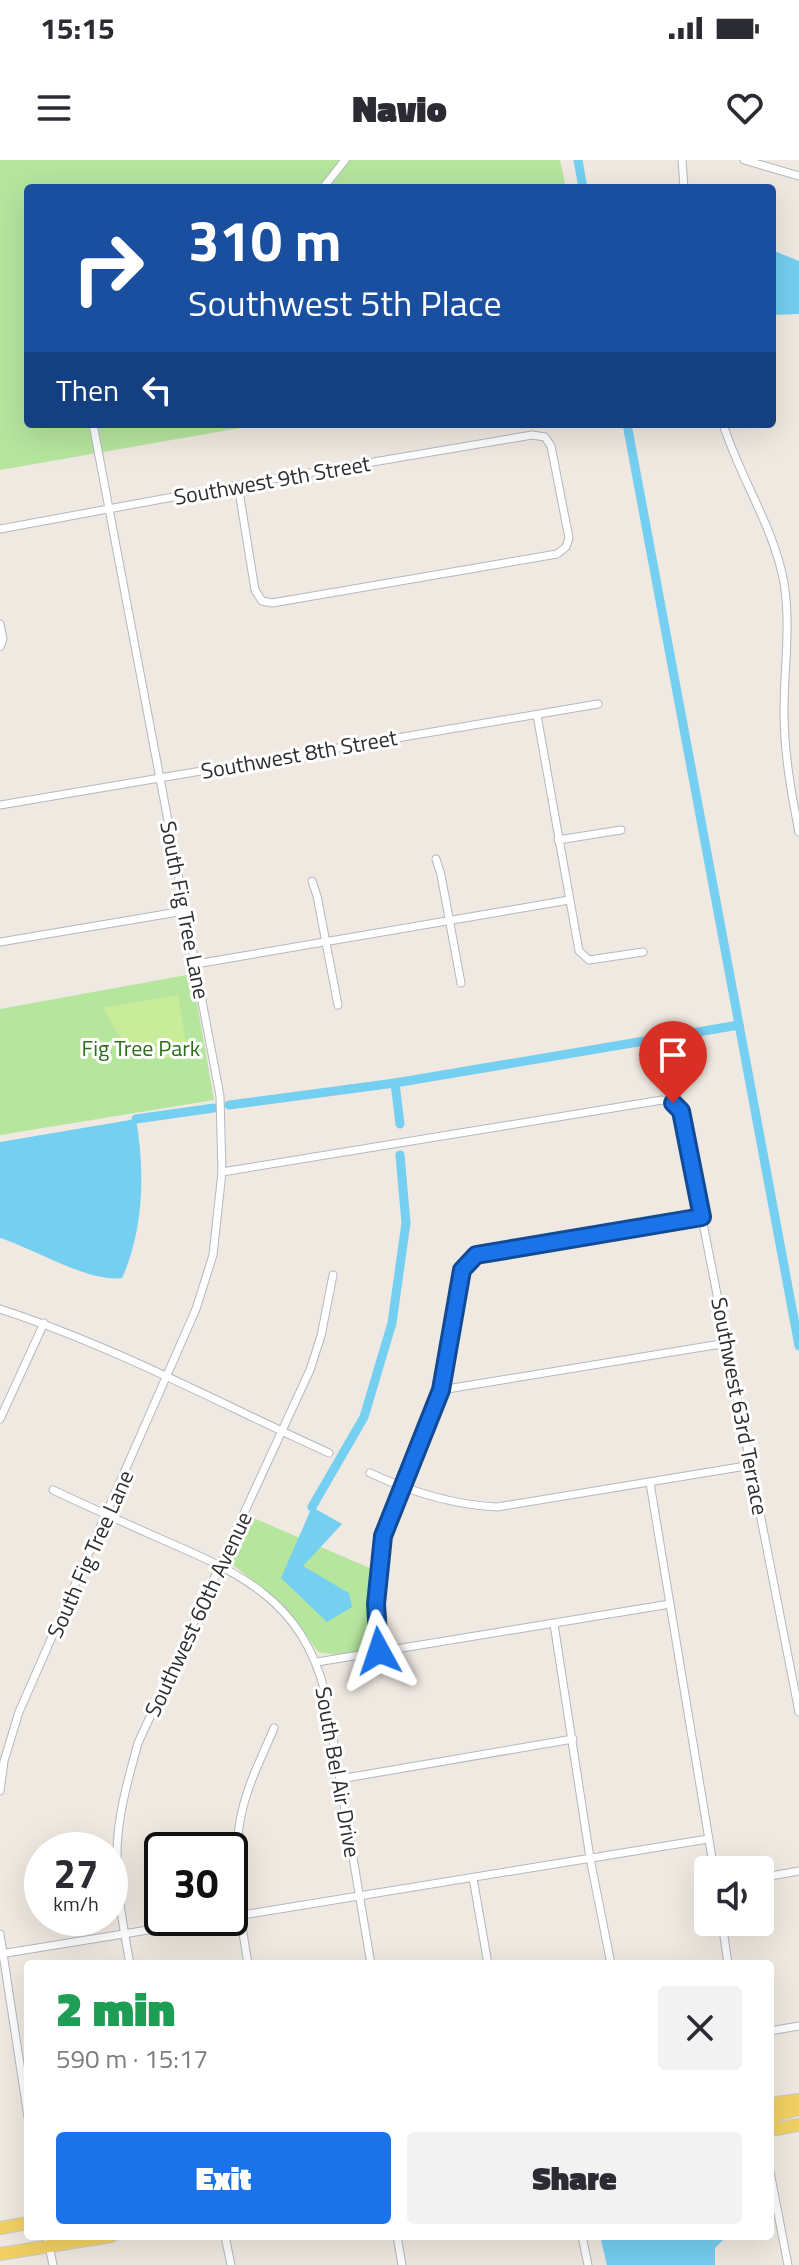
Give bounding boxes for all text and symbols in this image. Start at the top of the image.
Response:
text: 15:15 [40,5,115,51]
text: Navio [352,81,447,136]
icon: menu [32,86,76,130]
icon: heart [723,86,767,130]
text: 310 m [188,198,341,283]
icon: right [56,216,160,320]
text: Southwest 5th Place [188,275,502,330]
text: Then [56,367,119,413]
icon: left [135,368,179,412]
street label: Southwest 9th Street [171,446,373,514]
street label: Southwest 8th Street [198,720,400,788]
street label: South Fig Tree Lane [151,818,219,1002]
pin [639,1021,707,1103]
park label: Fig Tree Park [82,1031,201,1065]
icon: arrive [651,1033,695,1077]
street label: Southwest 63rd Terrace [702,1294,778,1518]
street label: South Fig Tree Lane [38,1465,142,1643]
street label: Southwest 60th Avenue [135,1506,261,1722]
position arrow [337,1609,421,1693]
street label: South Bel Air Drive [306,1684,370,1860]
speed limit sign: 30 [144,1832,248,1936]
text: 27 [54,1843,98,1904]
map controls [694,1856,774,1936]
button: sound [694,1856,774,1936]
text: km/h [53,1888,99,1919]
text: 2 min [56,1972,175,2045]
button: close [658,1986,742,2070]
text: 590 m · 15:17 [56,2039,208,2078]
button: Exit [56,2132,391,2224]
button: Share [407,2132,742,2224]

